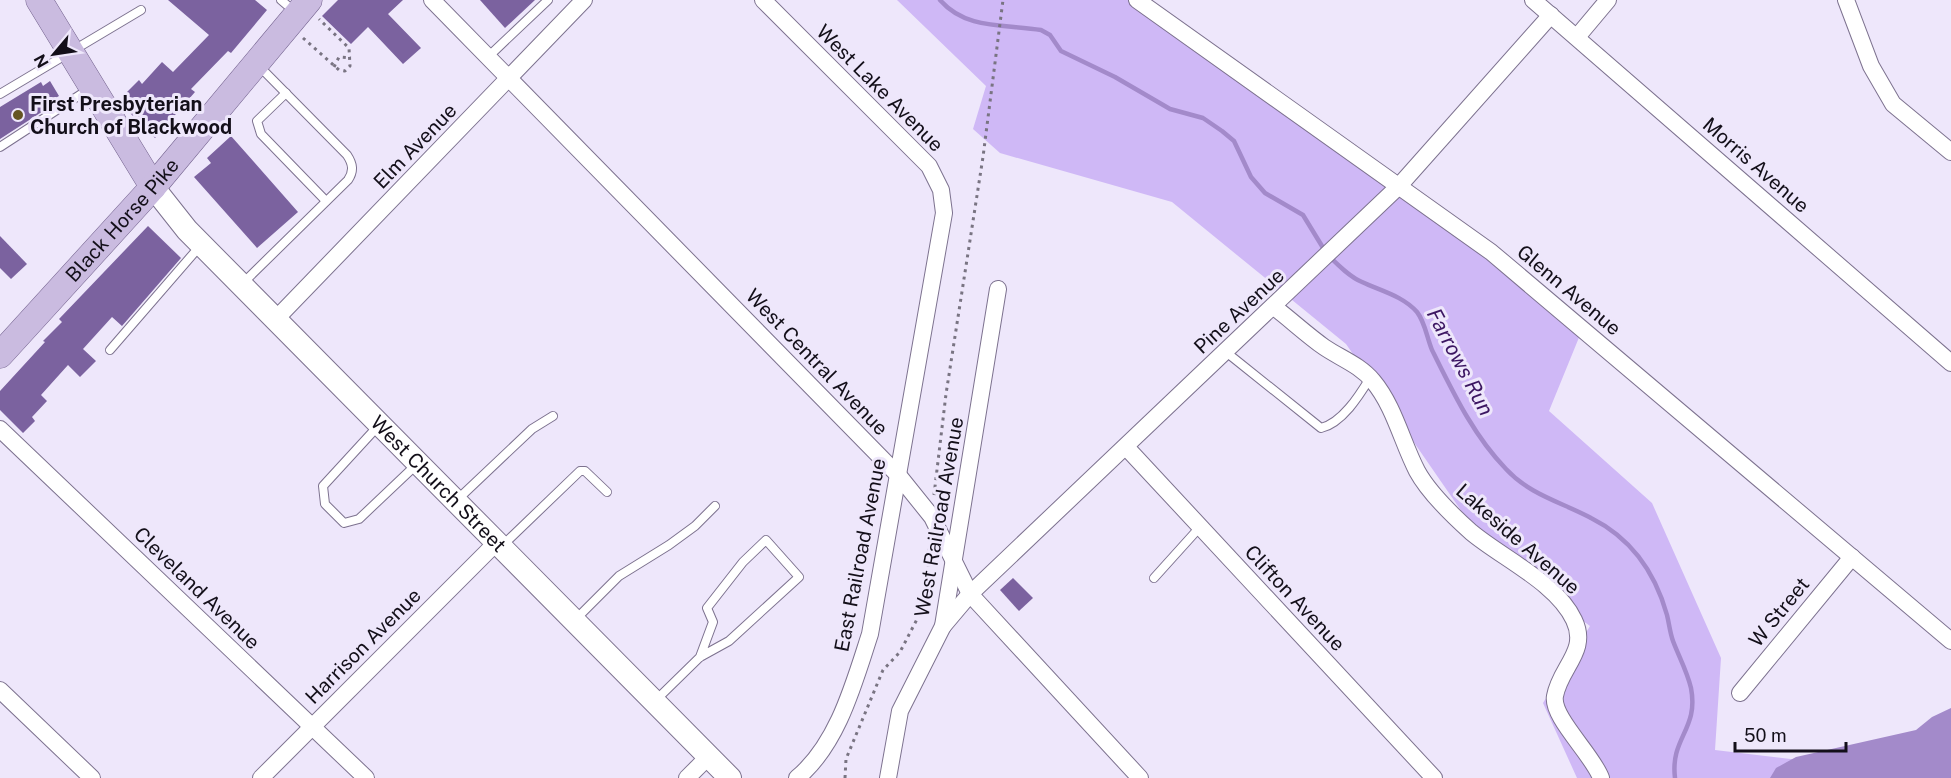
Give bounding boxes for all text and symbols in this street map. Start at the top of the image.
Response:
street label: West Lake Avenue [811,19,949,157]
north arrow [24,24,84,84]
text: N [30,51,53,71]
place label: First Presbyterian Church of Blackwood [30,92,232,139]
street label: Elm Avenue [369,98,461,194]
marker: First Presbyterian Church of Blackwood [11,108,25,122]
street label: Morris Avenue [1698,112,1814,218]
street label: Black Horse Pike [61,153,184,287]
street label: Glenn Avenue [1512,240,1626,340]
street label: Pine Avenue [1189,263,1289,359]
street label: West Central Avenue [741,284,893,440]
water label: Farrows Run [1422,304,1499,420]
street label: West Church Street [366,411,511,557]
street label: West Railroad Avenue [910,415,968,619]
street label: East Railroad Avenue [829,456,891,654]
street label: Lakeside Avenue [1451,479,1585,599]
street label: Cleveland Avenue [129,522,265,654]
street label: Clifton Avenue [1240,540,1350,656]
street label: W Street [1744,572,1814,652]
street label: Harrison Avenue [300,583,426,709]
scale bar [1735,715,1846,753]
text: 50 m [1744,725,1787,746]

